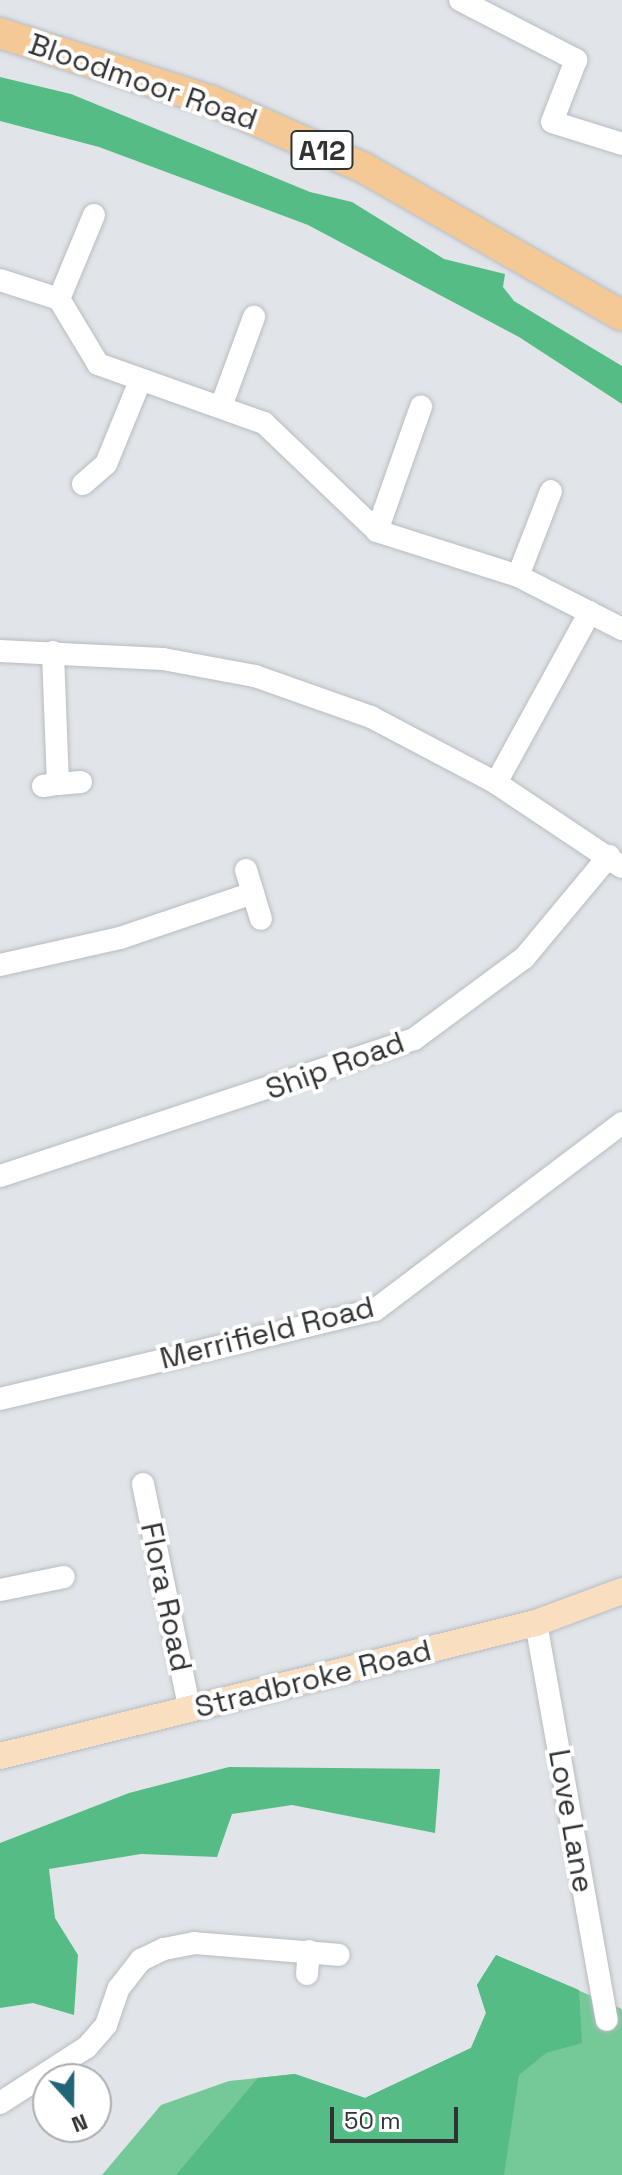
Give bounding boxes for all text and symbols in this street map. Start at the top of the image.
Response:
street label: Bloodmoor Road [24,26,262,138]
road number: A12 [290,126,354,174]
street label: Ship Road [261,1024,409,1108]
street label: Merrifield Road [156,1289,378,1377]
street label: Flora Road [133,1519,199,1675]
street label: Stradbroke Road [191,1632,435,1726]
street label: Love Lane [541,1746,601,1896]
north arrow [32,2063,112,2143]
scale bar [334,2091,462,2141]
text: 50 m [344,2105,401,2136]
text: N [68,2108,92,2139]

